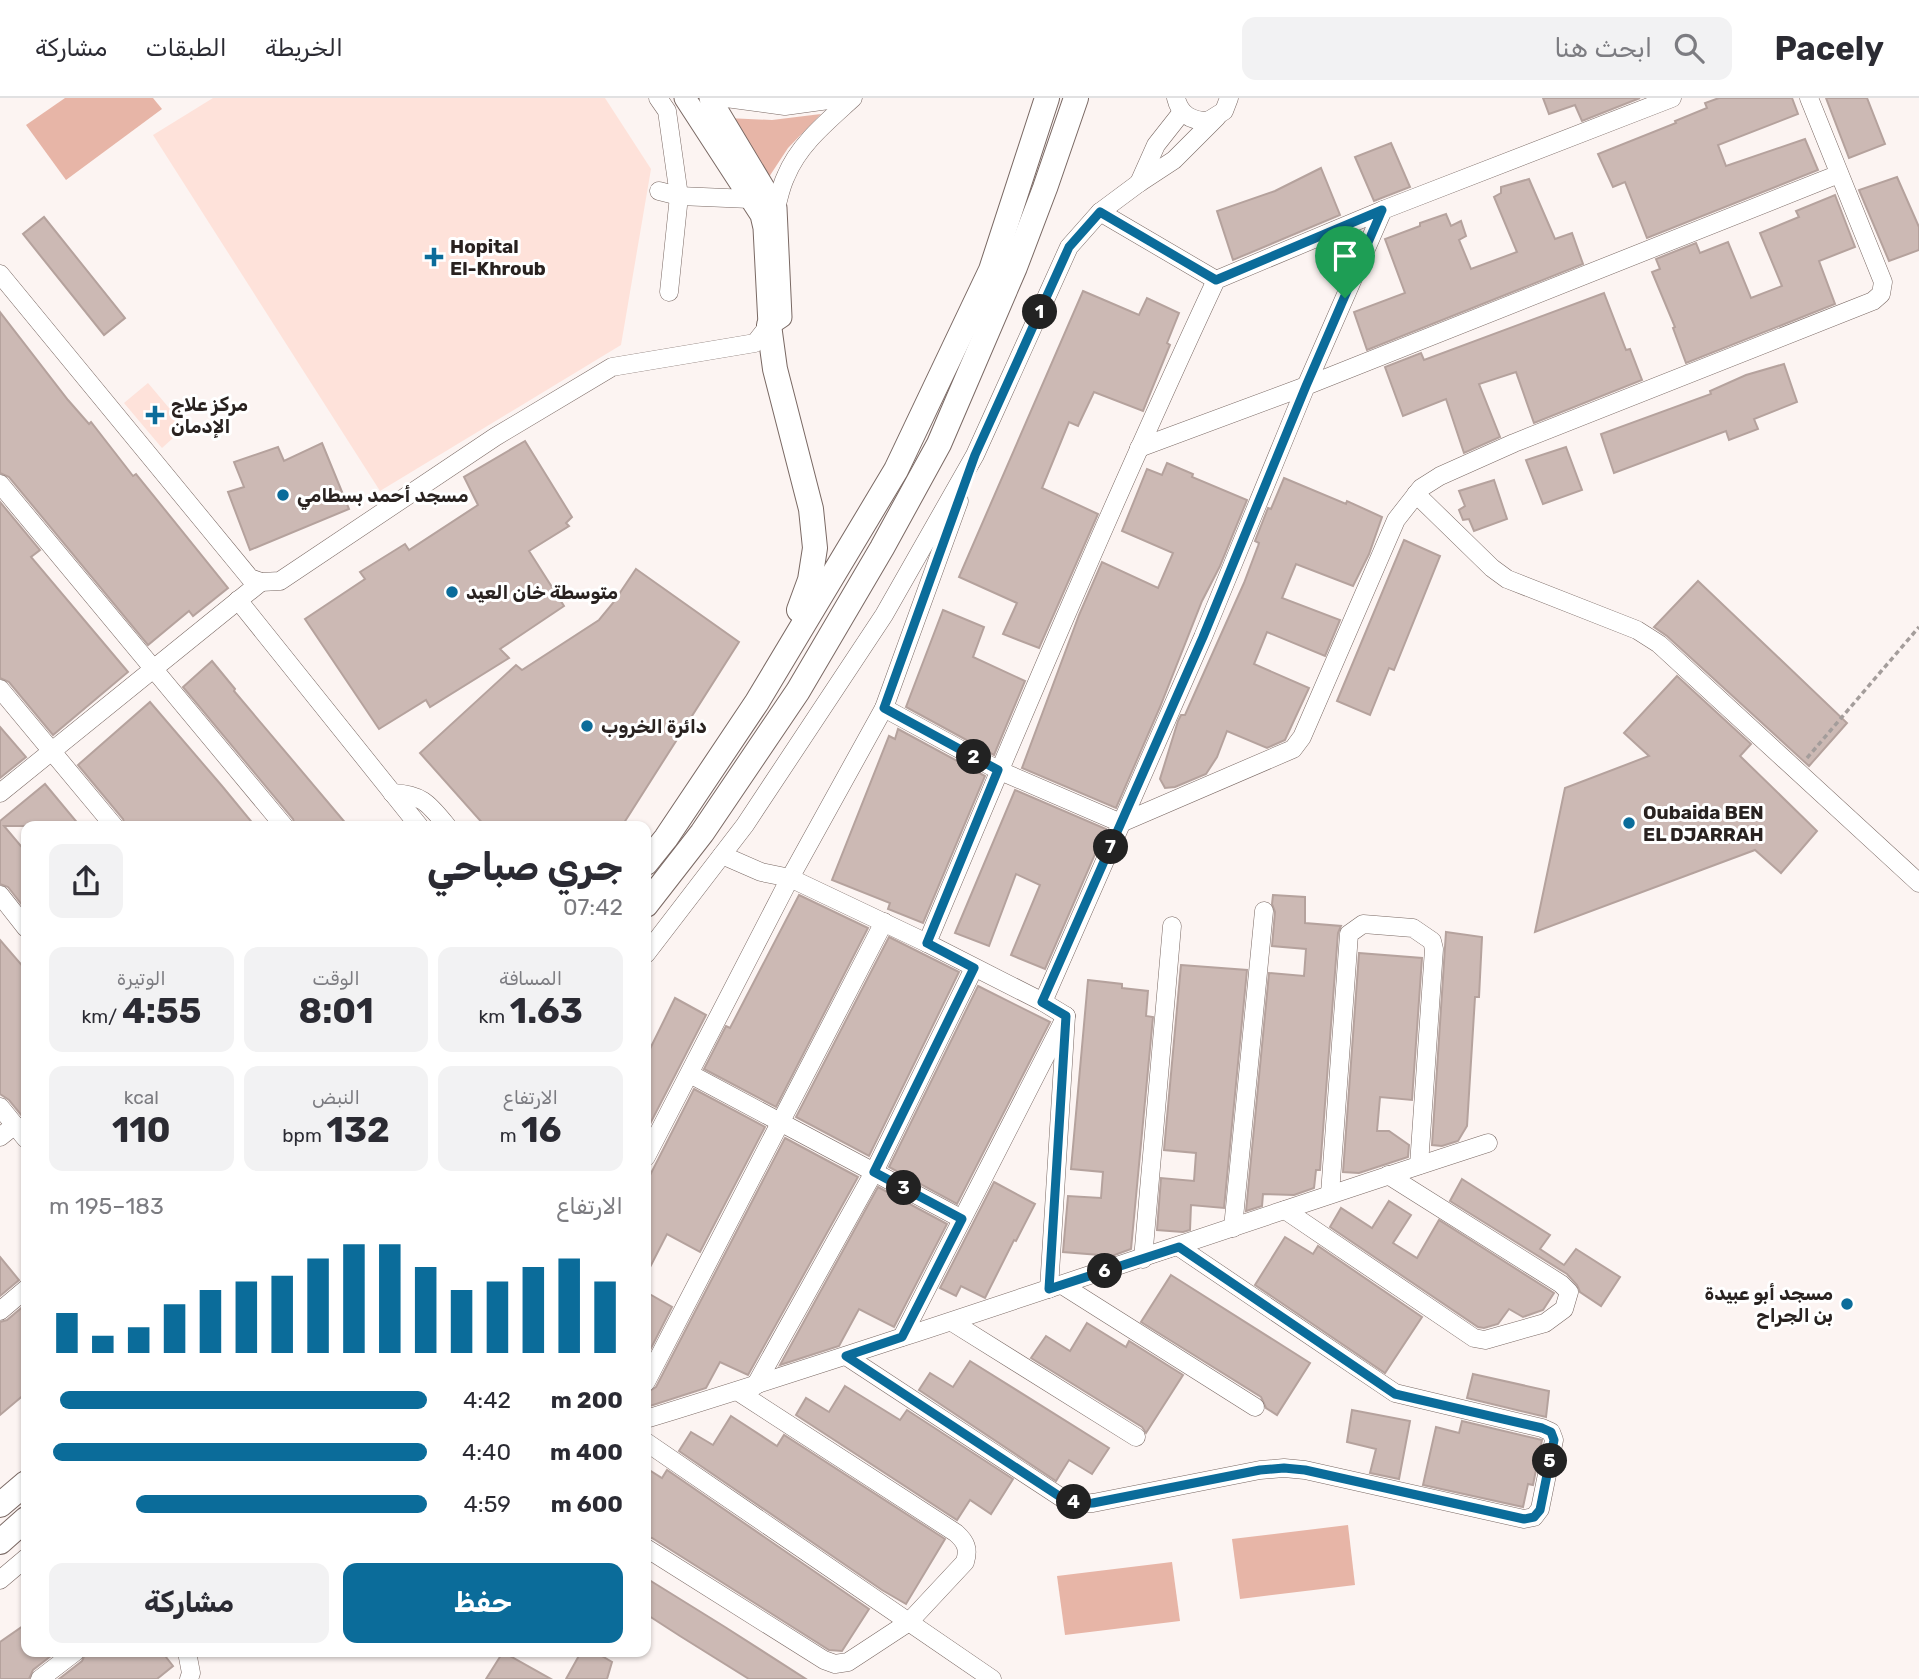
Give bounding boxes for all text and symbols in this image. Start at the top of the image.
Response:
search box [1242,17,1732,80]
icon: search [1670,29,1708,67]
text: Pacely [1774,29,1884,68]
text: ابحث هنا [1554,33,1652,64]
text: مشاركة [35,34,107,62]
text: الطبقات [145,34,227,62]
text: الخريطة [265,34,343,62]
pin [1315,226,1375,298]
place label: Hopital El-Khroub [450,235,546,280]
icon: arrive [1326,237,1364,275]
marker: Hopital El-Khroub [424,247,444,267]
pin: 1 [1023,294,1058,330]
text: 1 [1035,300,1044,323]
place label: مركز علاج الإدمان [171,393,248,439]
marker: مركز علاج الإدمان [145,405,165,425]
place label: مسجد أحمد بسطامي [297,484,469,510]
marker: مسجد أحمد بسطامي [275,487,291,503]
place label: متوسطة خان العيد [466,581,618,604]
marker: متوسطة خان العيد [444,584,460,600]
place label: دائرة الخروب [601,715,707,738]
marker: دائرة الخروب [579,718,595,734]
pin: 2 [956,740,992,774]
text: 2 [967,745,980,768]
place label: Oubaida BEN EL DJARRAH [1643,801,1764,846]
marker: Oubaida BEN EL DJARRAH [1621,815,1637,831]
pin: 7 [1094,830,1128,864]
text: 7 [1105,835,1116,858]
button: share [49,844,123,918]
text: جري صباحي [427,844,623,890]
text: 07:42 [563,893,623,921]
text: الوتيرة [117,967,166,990]
text: الوقت [312,967,360,990]
text: المسافة [499,967,562,990]
text: 4:55 [122,990,201,1032]
text: 8:01 [298,990,374,1032]
text: 1.63 [510,990,583,1032]
text: /km [81,1005,122,1028]
text: km [478,1005,510,1028]
text: kcal [124,1086,159,1109]
text: النبض [312,1086,360,1109]
text: الارتفاع [503,1086,558,1109]
text: 110 [112,1109,171,1151]
text: 132 [326,1109,390,1151]
text: 16 [521,1109,562,1151]
text: bpm [282,1124,326,1147]
text: m [500,1124,521,1147]
pin: 3 [886,1170,922,1206]
text: 3 [897,1176,910,1199]
text: 183–195 m [49,1192,164,1220]
text: الارتفاع [557,1192,623,1220]
pin: 6 [1088,1254,1122,1288]
text: 6 [1098,1259,1111,1282]
place label: مسجد أبو عبيدة بن الجراح [1704,1282,1833,1329]
marker: مسجد أبو عبيدة بن الجراح [1839,1296,1855,1312]
text: 4:42 [463,1386,511,1414]
text: 200 m [551,1386,623,1414]
text: 4:40 [462,1438,511,1466]
text: 400 m [550,1438,623,1466]
pin: 5 [1532,1444,1568,1478]
text: 5 [1543,1449,1556,1472]
pin: 4 [1056,1484,1092,1520]
text: 4:59 [464,1490,511,1518]
text: 600 m [551,1490,623,1518]
text: 4 [1067,1490,1080,1513]
button: مشاركة [49,1563,329,1643]
button: حفظ [343,1563,623,1643]

